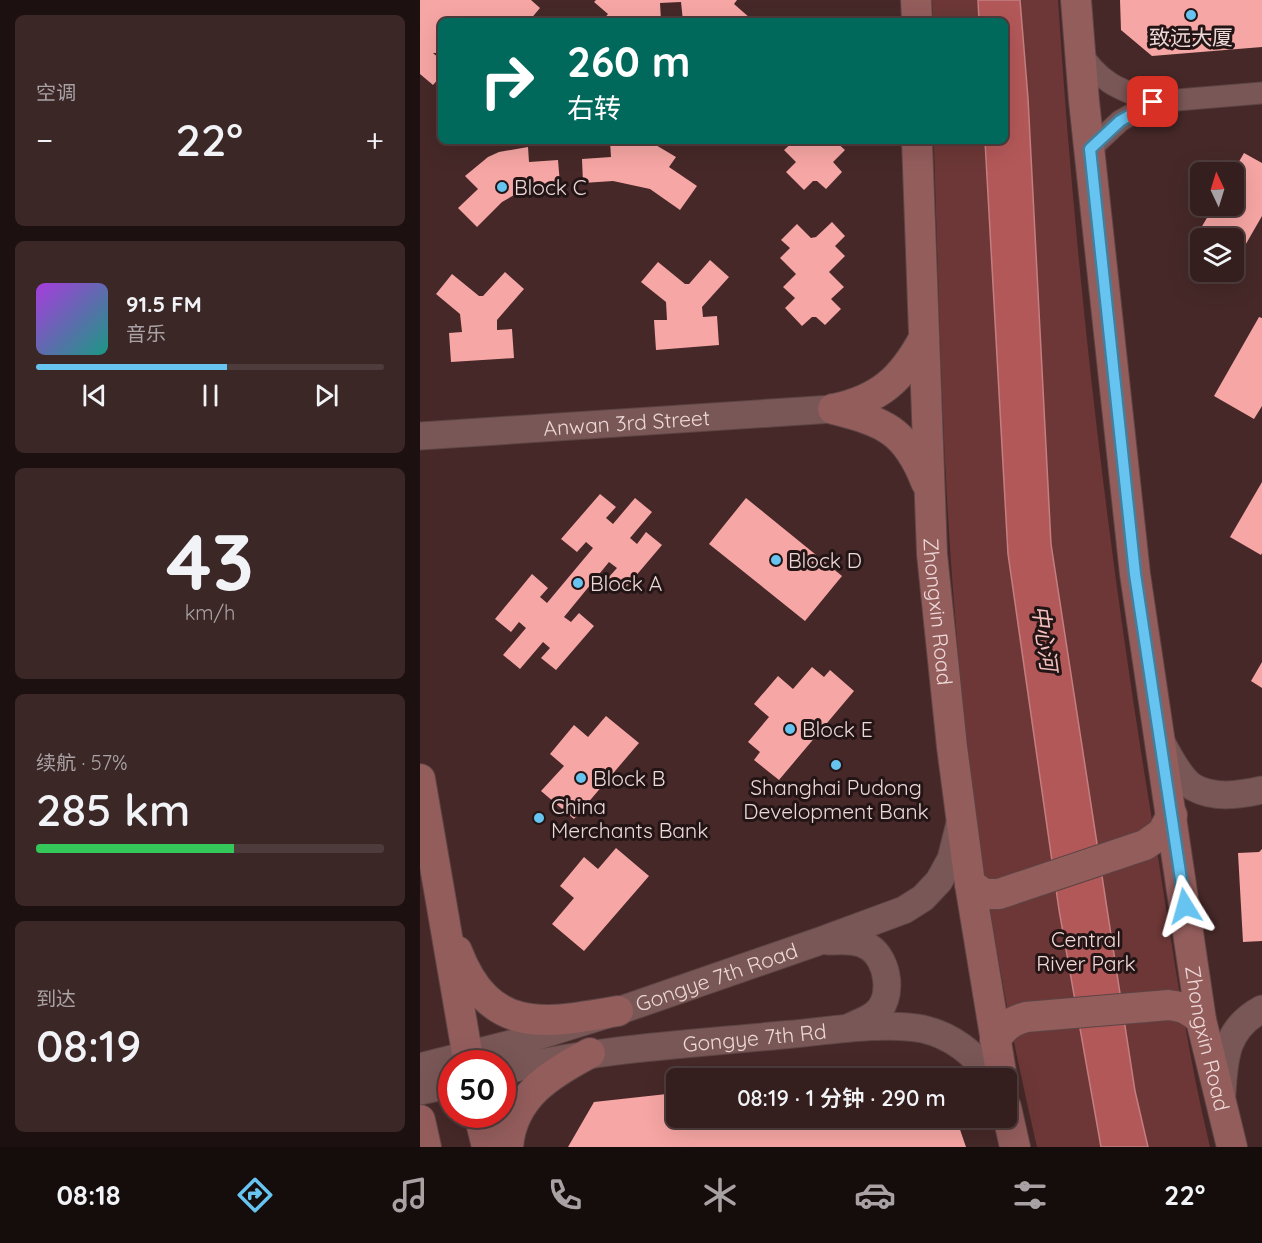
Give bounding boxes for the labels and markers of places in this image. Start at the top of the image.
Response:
marker: 致远大厦 [1184,8,1198,22]
place label: 致远大厦 [1149,24,1233,50]
pin [1127,76,1178,127]
place label: Block C [514,174,587,200]
marker: Block C [495,180,509,194]
place label: Block D [788,547,862,573]
marker: Block D [769,553,783,567]
place label: Block A [590,570,662,596]
marker: Block A [571,576,585,590]
place label: Block E [802,716,873,742]
marker: Block E [783,722,797,736]
marker: Shanghai Pudong Development Bank [829,758,843,772]
place label: Block B [593,765,665,791]
marker: Block B [574,771,588,785]
place label: Shanghai Pudong Development Bank [743,774,929,824]
place label: China Merchants Bank [551,793,708,843]
marker: China Merchants Bank [532,811,546,825]

